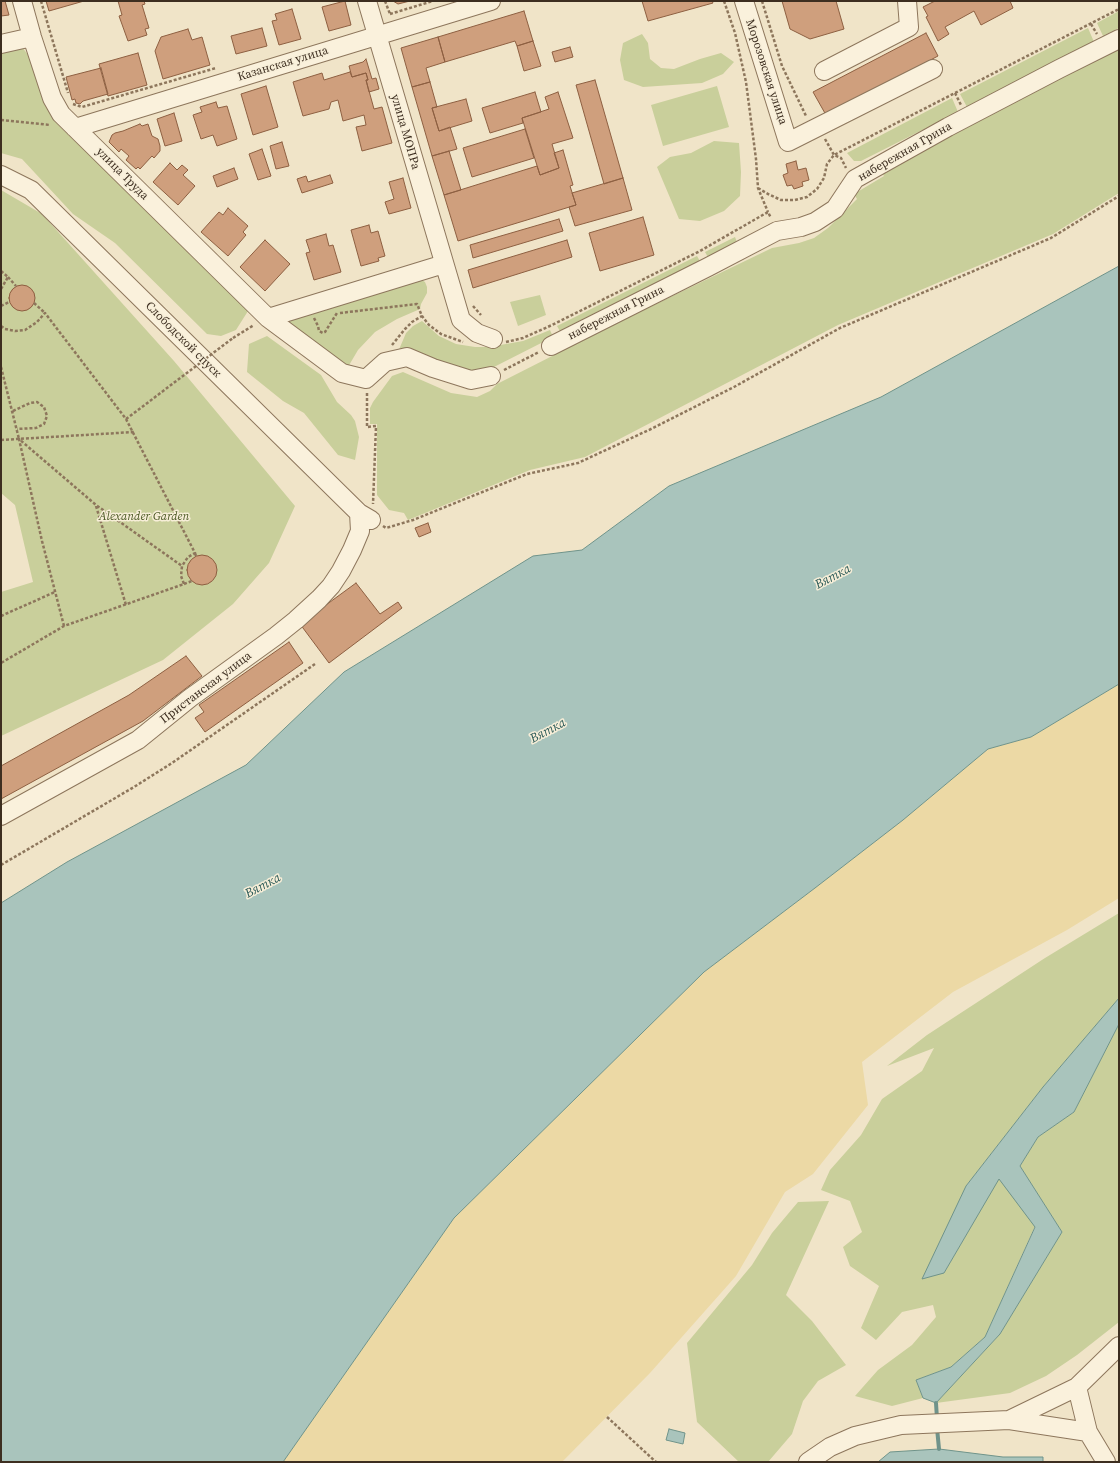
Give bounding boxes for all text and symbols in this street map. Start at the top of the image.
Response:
street label: Морозовская улица [742,17,790,127]
street label: Казанская улица [236,43,330,85]
street label: улица МОПРа [387,93,423,171]
street label: набережная Грина [856,119,954,185]
street label: улица Труда [93,145,151,203]
street label: набережная Грина [566,283,666,343]
street label: Слободской спуск [142,299,224,381]
park label: Alexander Garden [99,510,189,524]
water label: Вятка [812,561,854,593]
street label: Пристанская улица [157,649,255,727]
water label: Вятка [527,715,569,747]
water label: Вятка [242,870,284,902]

